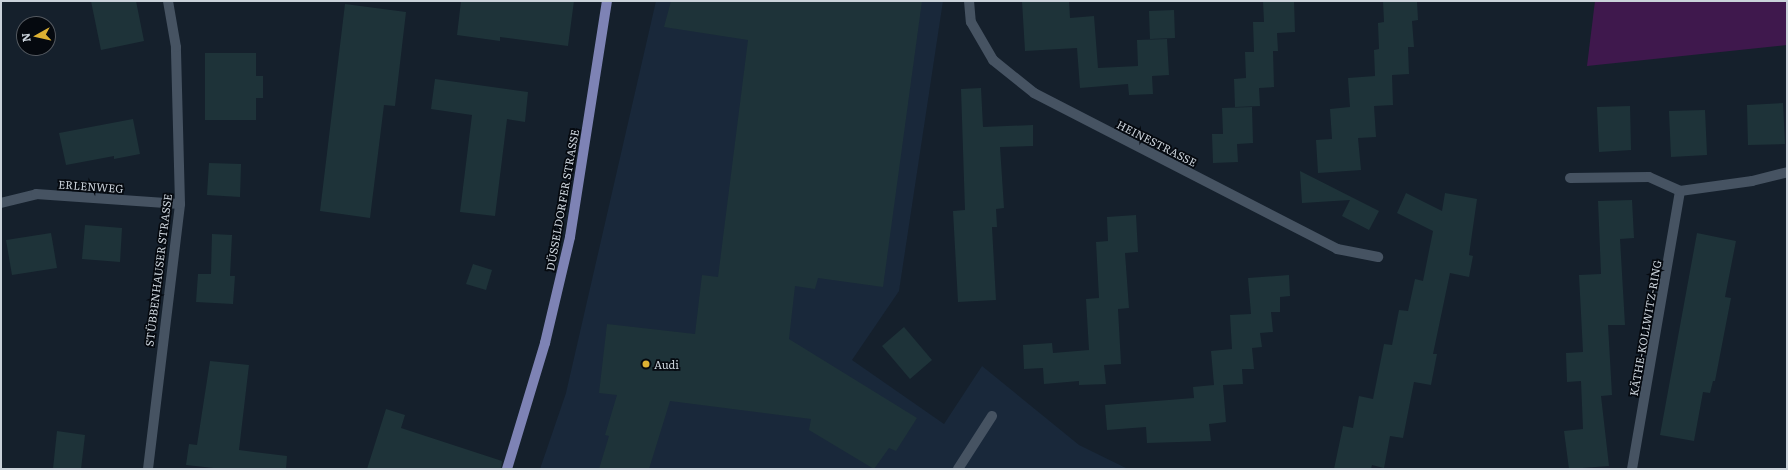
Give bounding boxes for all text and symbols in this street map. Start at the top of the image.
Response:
north arrow [16,16,56,56]
text: N [17,32,34,43]
street label: HEINESTRASSE [1115,117,1199,169]
street label: DÜSSELDORFER STRASSE [543,128,581,272]
street label: ERLENWEG [58,177,124,195]
street label: STÜBBENHAUSER STRASSE [142,193,174,347]
street label: KÄTHE-KOLLWITZ-RING [1626,259,1664,397]
place label: Audi [654,357,679,371]
marker: Audi [641,359,651,369]

